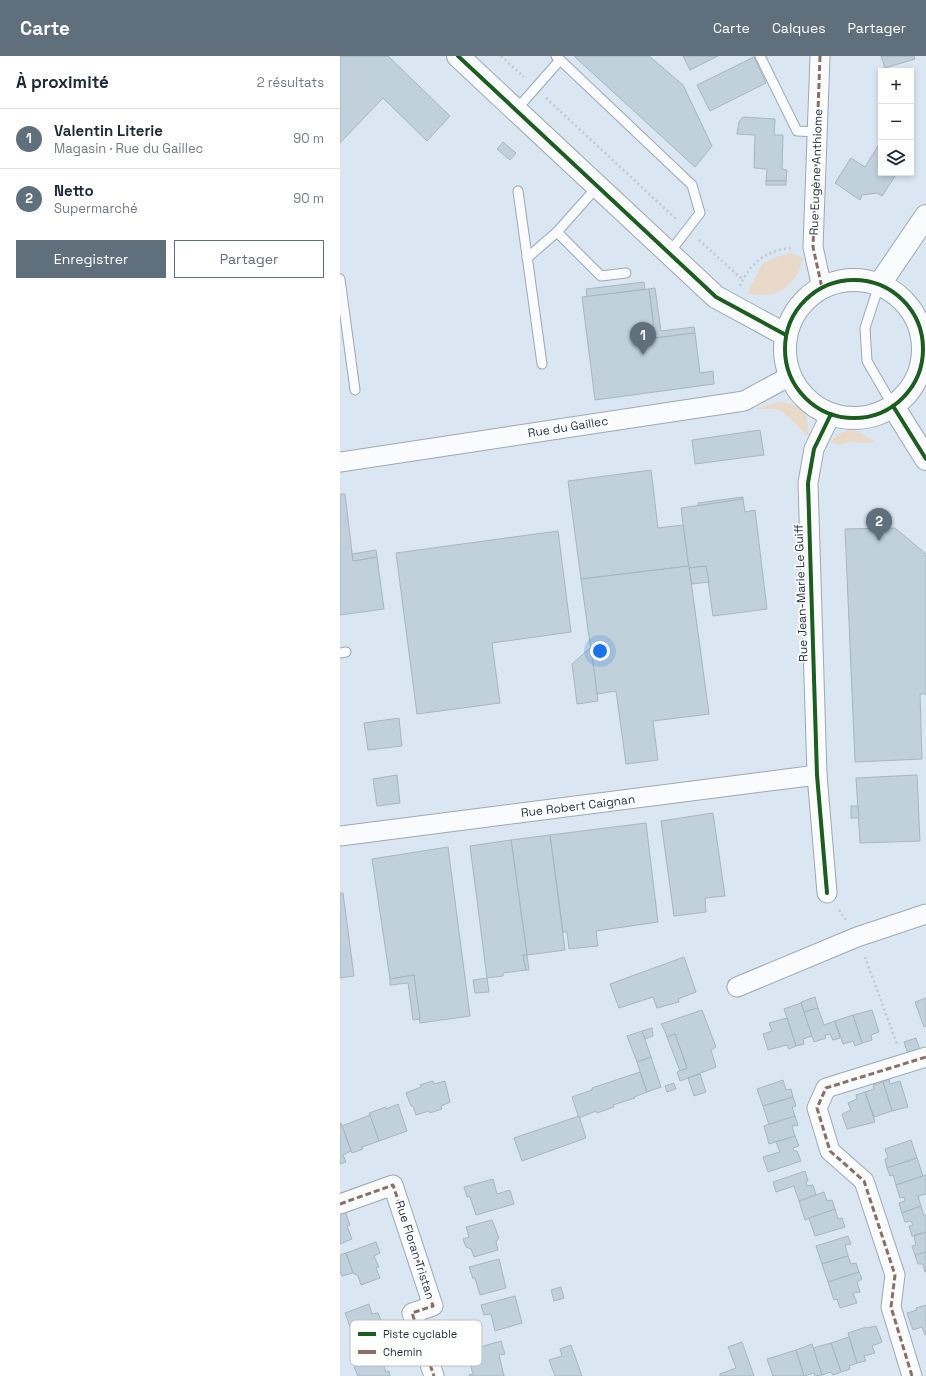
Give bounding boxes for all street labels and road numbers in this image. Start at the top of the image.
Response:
street label: Rue Eugène Anthiome [806,108,826,236]
street label: Rue du Gaillec [527,413,609,441]
street label: Rue Jean-Marie Le Guiff [791,524,811,662]
street label: Rue Robert Caignan [520,791,636,821]
street label: Rue Floran Tristan [392,1199,438,1301]

